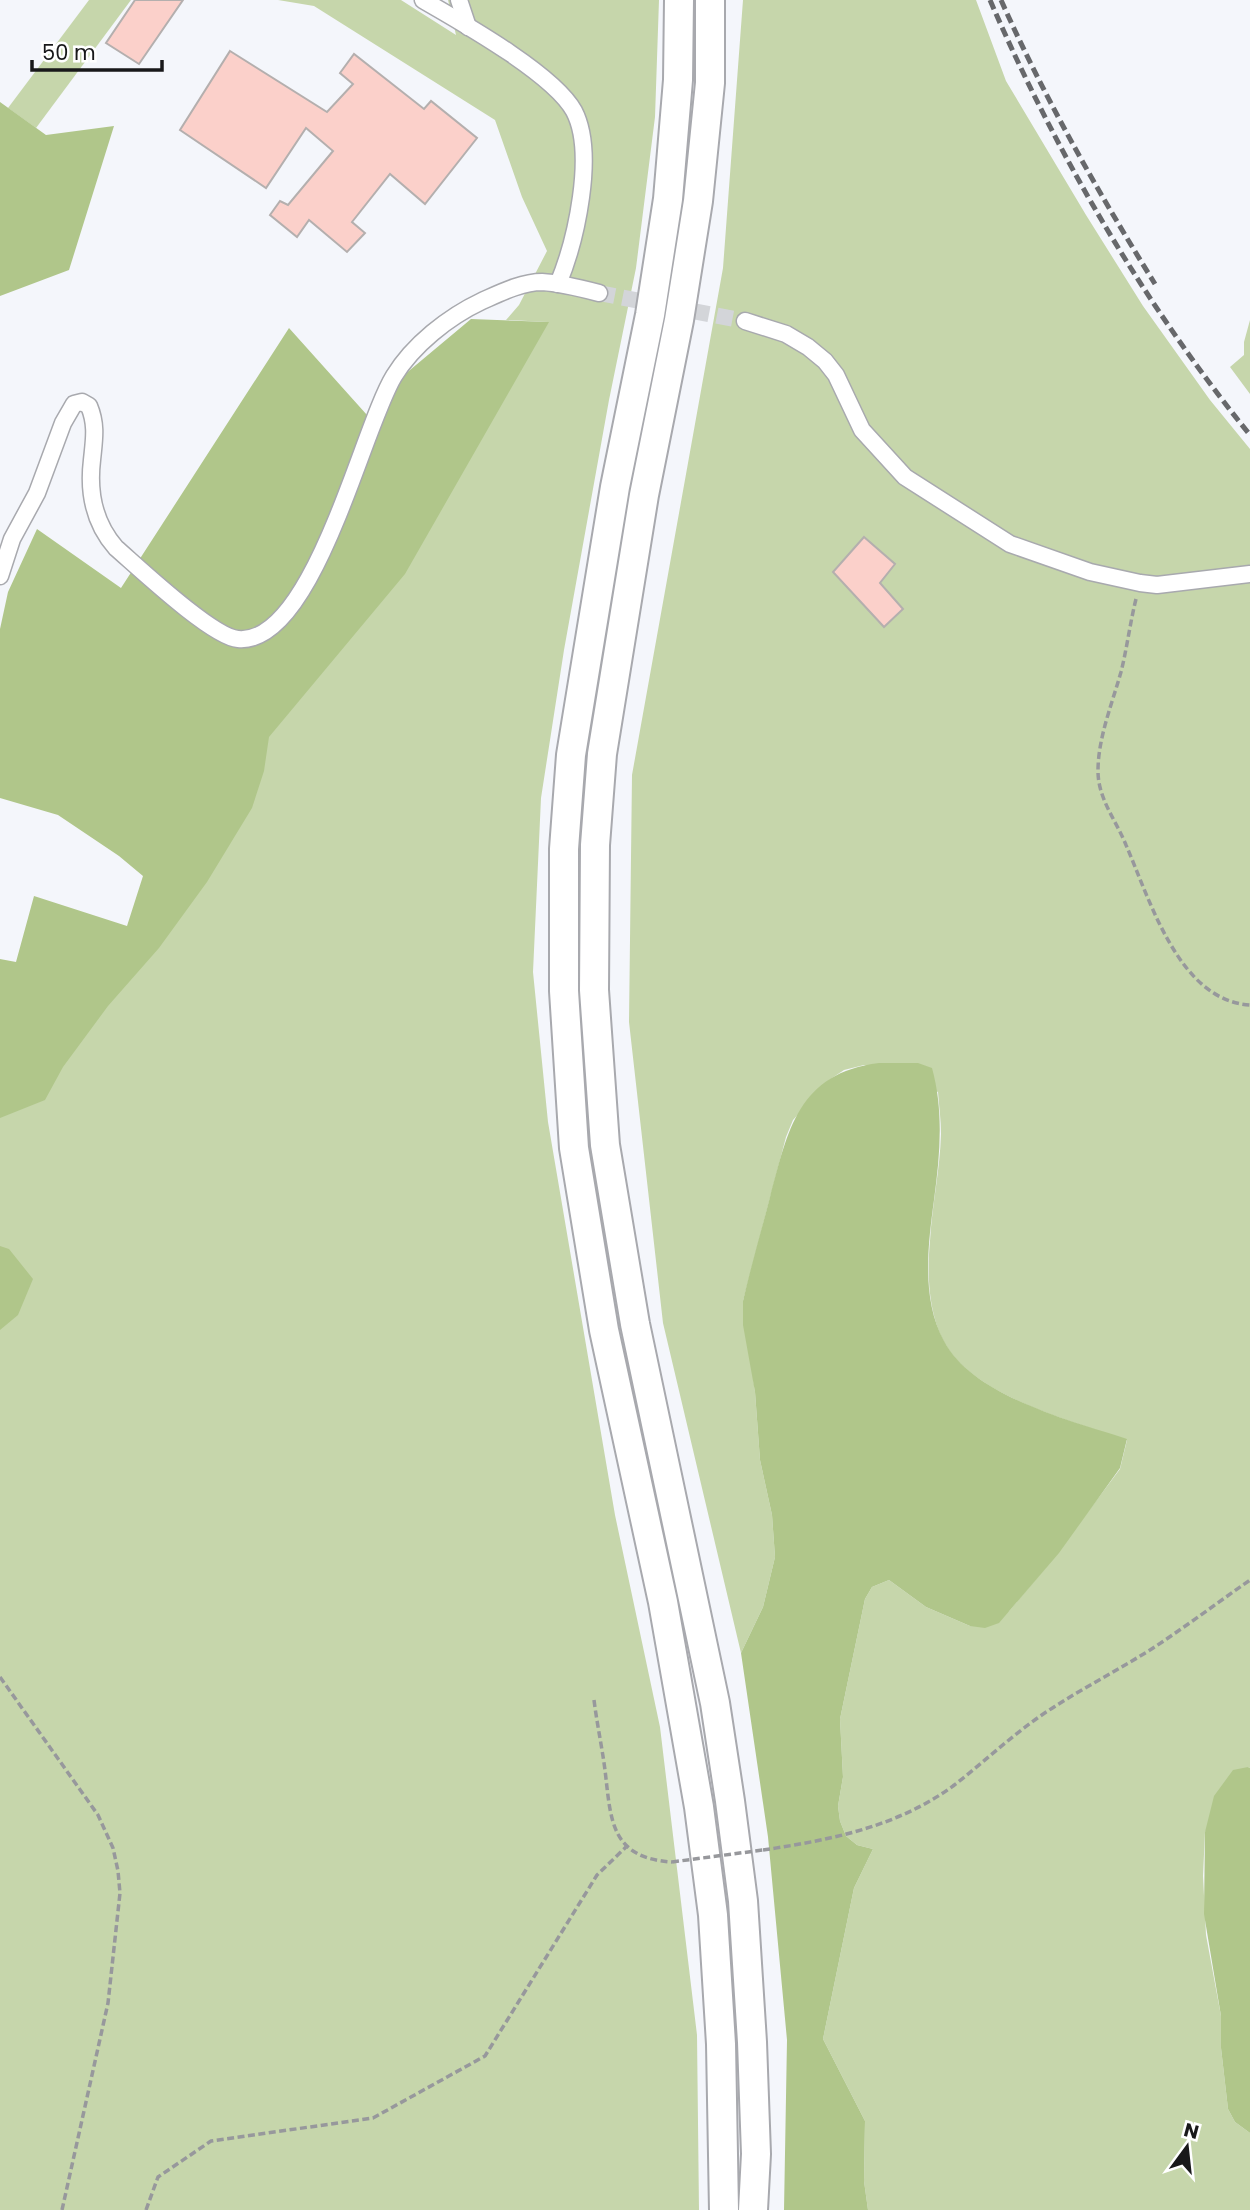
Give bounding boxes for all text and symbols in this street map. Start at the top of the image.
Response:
scale bar [32,28,161,72]
text: 50 m [42,38,96,67]
north arrow [1152,2112,1222,2182]
text: N [1181,2116,1202,2146]

